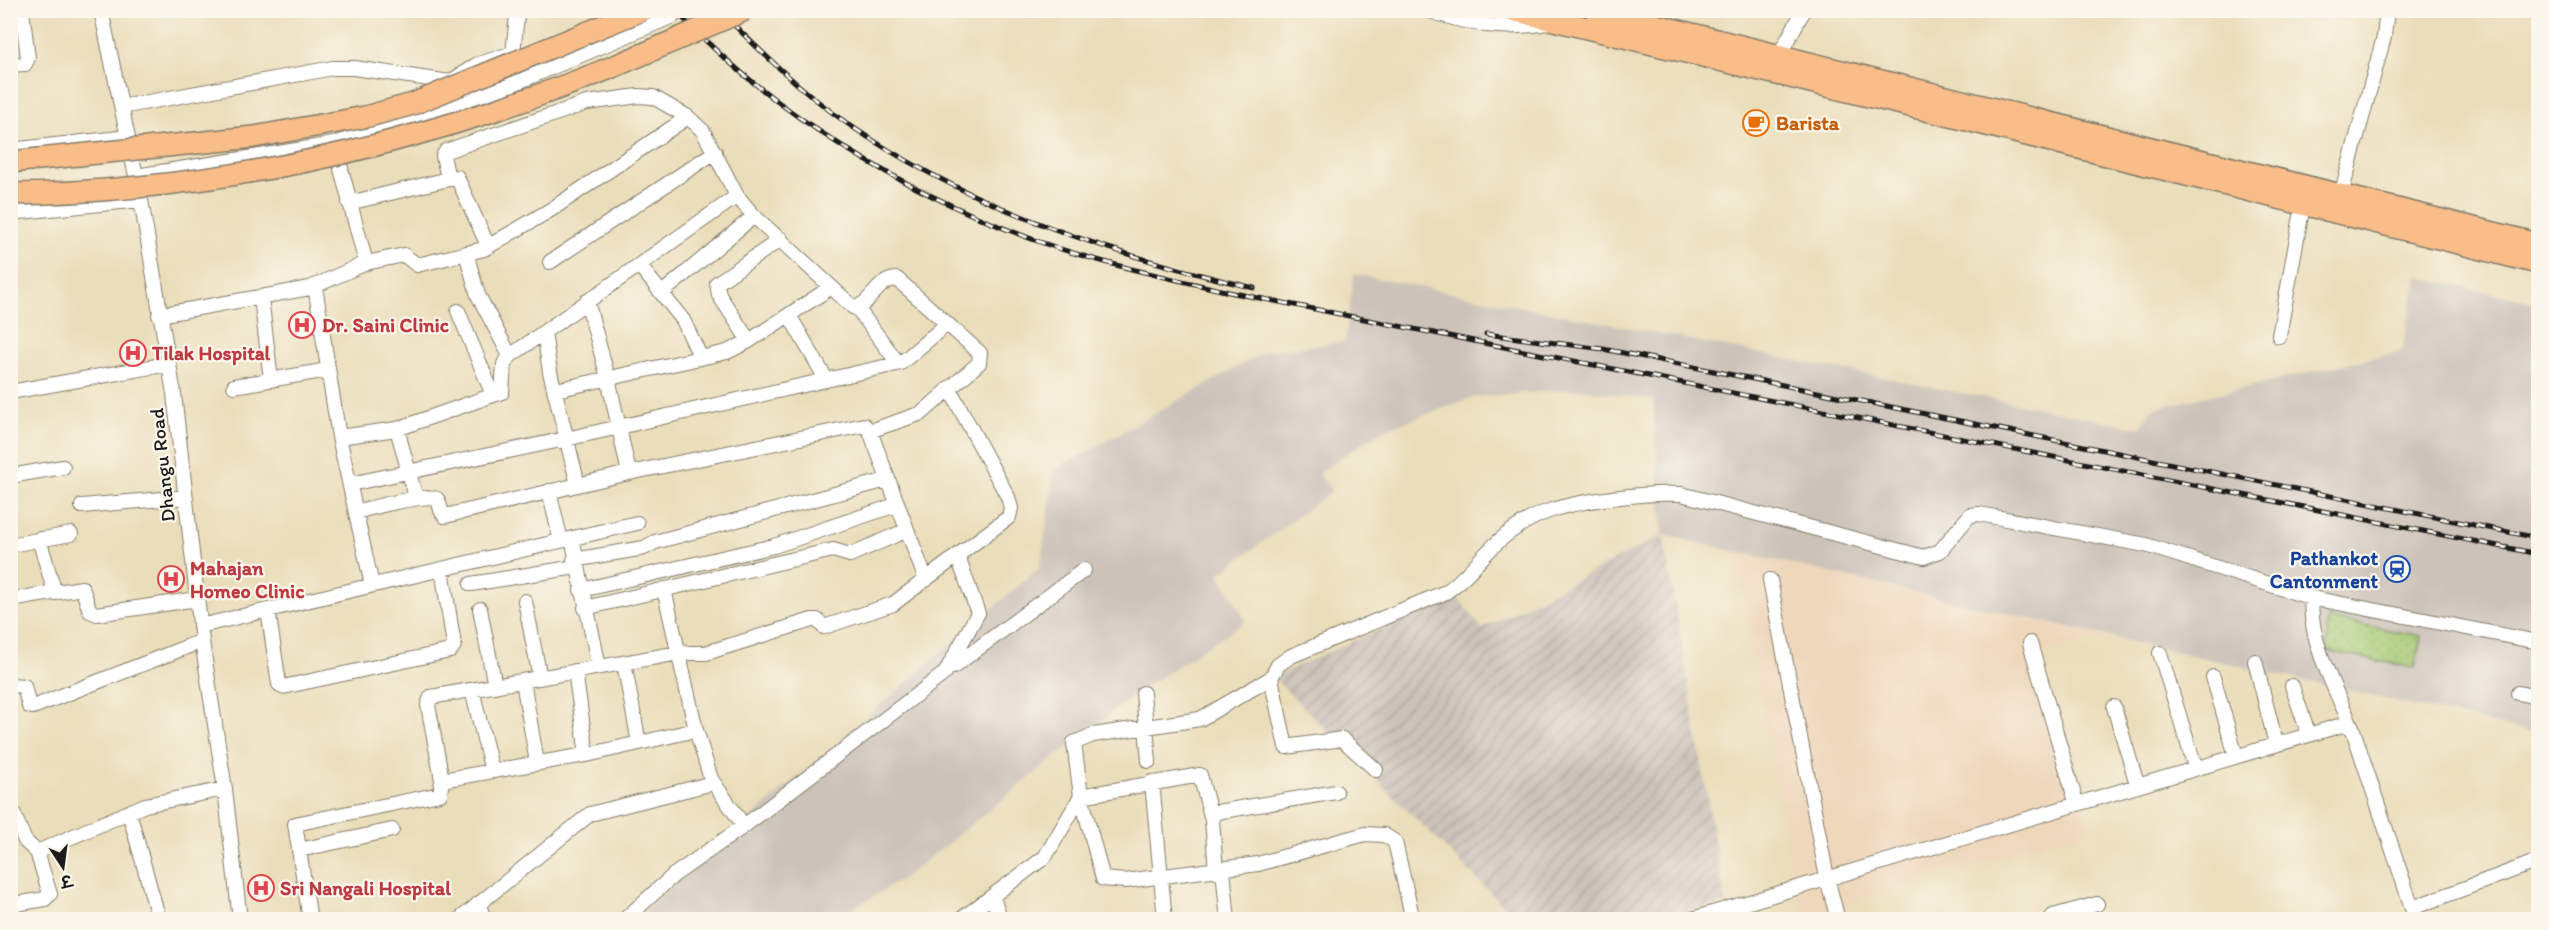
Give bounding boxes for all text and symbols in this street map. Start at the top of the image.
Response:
cafe icon: Barista [1741,108,1771,138]
place label: Barista [1776,111,1840,135]
hospital icon: Dr. Saini Clinic [287,310,317,340]
place label: Dr. Saini Clinic [322,313,449,337]
hospital icon: Tilak Hospital [118,338,148,368]
place label: Tilak Hospital [151,341,271,366]
street label: Dhangu Road [144,407,180,523]
place label: Pathankot Cantonment [2270,546,2379,593]
station icon: Pathankot Cantonment [2382,554,2412,584]
place label: Mahajan Homeo Clinic [190,556,305,603]
hospital icon: Mahajan Homeo Clinic [156,564,186,594]
north arrow [33,837,93,897]
text: उ [58,870,76,892]
hospital icon: Sri Nangali Hospital [246,873,276,903]
place label: Sri Nangali Hospital [280,876,451,901]

